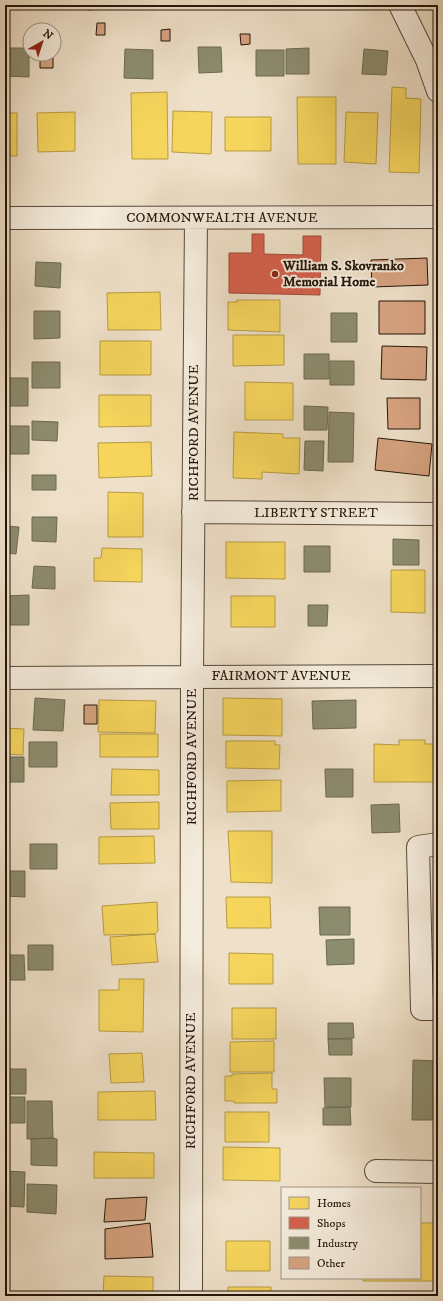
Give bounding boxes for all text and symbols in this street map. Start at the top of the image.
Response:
north arrow [22,22,62,62]
text: N [40,27,56,43]
street label: COMMONWEALTH AVENUE [126,209,318,227]
place label: William S. Skovranko Memorial Home [282,257,404,291]
marker: William S. Skovranko Memorial Home [270,269,280,279]
street label: RICHFORD AVENUE [185,365,203,501]
street label: LIBERTY STREET [254,504,378,522]
street label: FAIRMONT AVENUE [211,667,351,685]
street label: RICHFORD AVENUE [183,689,201,825]
street label: RICHFORD AVENUE [182,1013,200,1149]
legend [281,1187,421,1279]
text: Homes [317,1196,351,1211]
text: Shops [317,1216,345,1231]
text: Industry [317,1236,358,1251]
text: Other [317,1256,346,1271]

